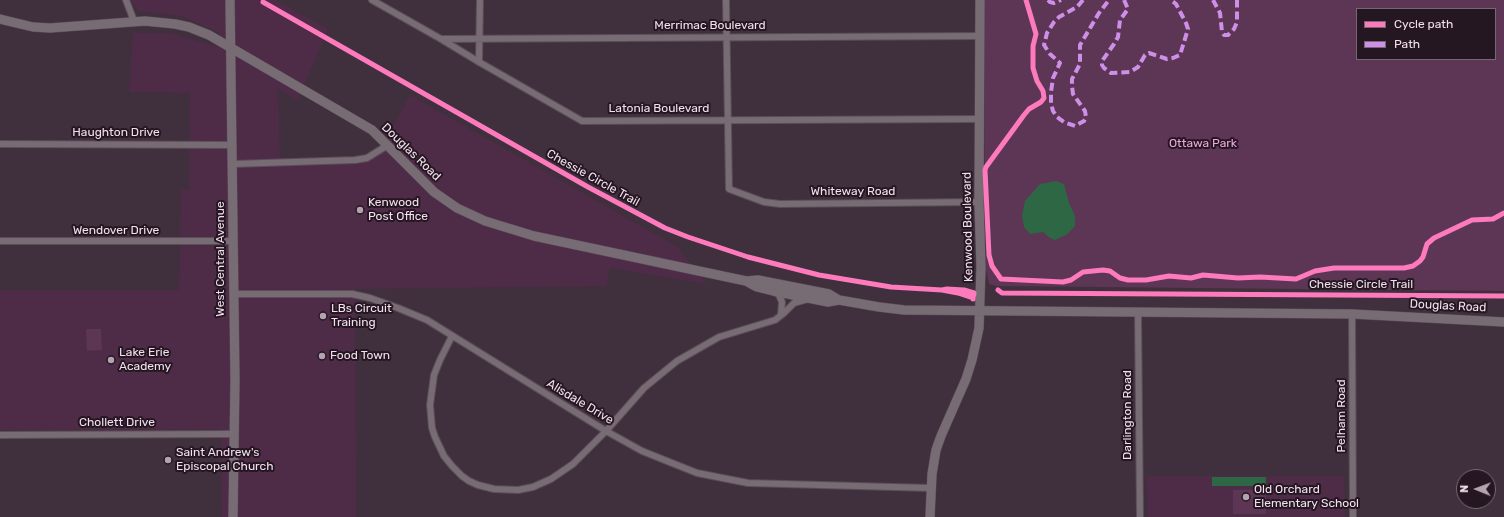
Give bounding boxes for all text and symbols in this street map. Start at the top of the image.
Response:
legend [1356,8,1496,60]
text: Cycle path [1394,17,1453,31]
street label: Merrimac Boulevard [654,19,766,33]
text: Path [1394,37,1420,51]
street label: Latonia Boulevard [609,102,709,116]
street label: Douglas Road [378,120,444,184]
street label: Haughton Drive [72,126,160,140]
park label: Ottawa Park [1169,137,1237,151]
street label: Chessie Circle Trail [544,146,642,210]
street label: Kenwood Boulevard [960,172,976,282]
street label: Whiteway Road [811,185,895,199]
place label: Kenwood Post Office [368,196,428,224]
street label: West Central Avenue [214,201,228,317]
marker: Kenwood Post Office [355,205,365,215]
street label: Wendover Drive [73,224,159,238]
street label: Chessie Circle Trail [1309,278,1413,292]
street label: Douglas Road [1409,297,1487,315]
place label: LBs Circuit Training [331,302,392,330]
marker: LBs Circuit Training [318,311,328,321]
place label: Lake Erie Academy [119,346,171,374]
place label: Food Town [330,349,390,363]
marker: Food Town [317,351,327,361]
marker: Lake Erie Academy [106,355,116,365]
street label: Darlington Road [1121,370,1135,460]
street label: Alisdale Drive [544,376,616,428]
street label: Pelham Road [1335,379,1349,453]
street label: Chollett Drive [79,416,155,430]
place label: Saint Andrew's Episcopal Church [176,446,273,474]
marker: Saint Andrew's Episcopal Church [163,455,173,465]
north arrow [1456,469,1496,509]
place label: Old Orchard Elementary School [1254,483,1359,511]
text: N [1458,485,1471,493]
marker: Old Orchard Elementary School [1241,492,1251,502]

